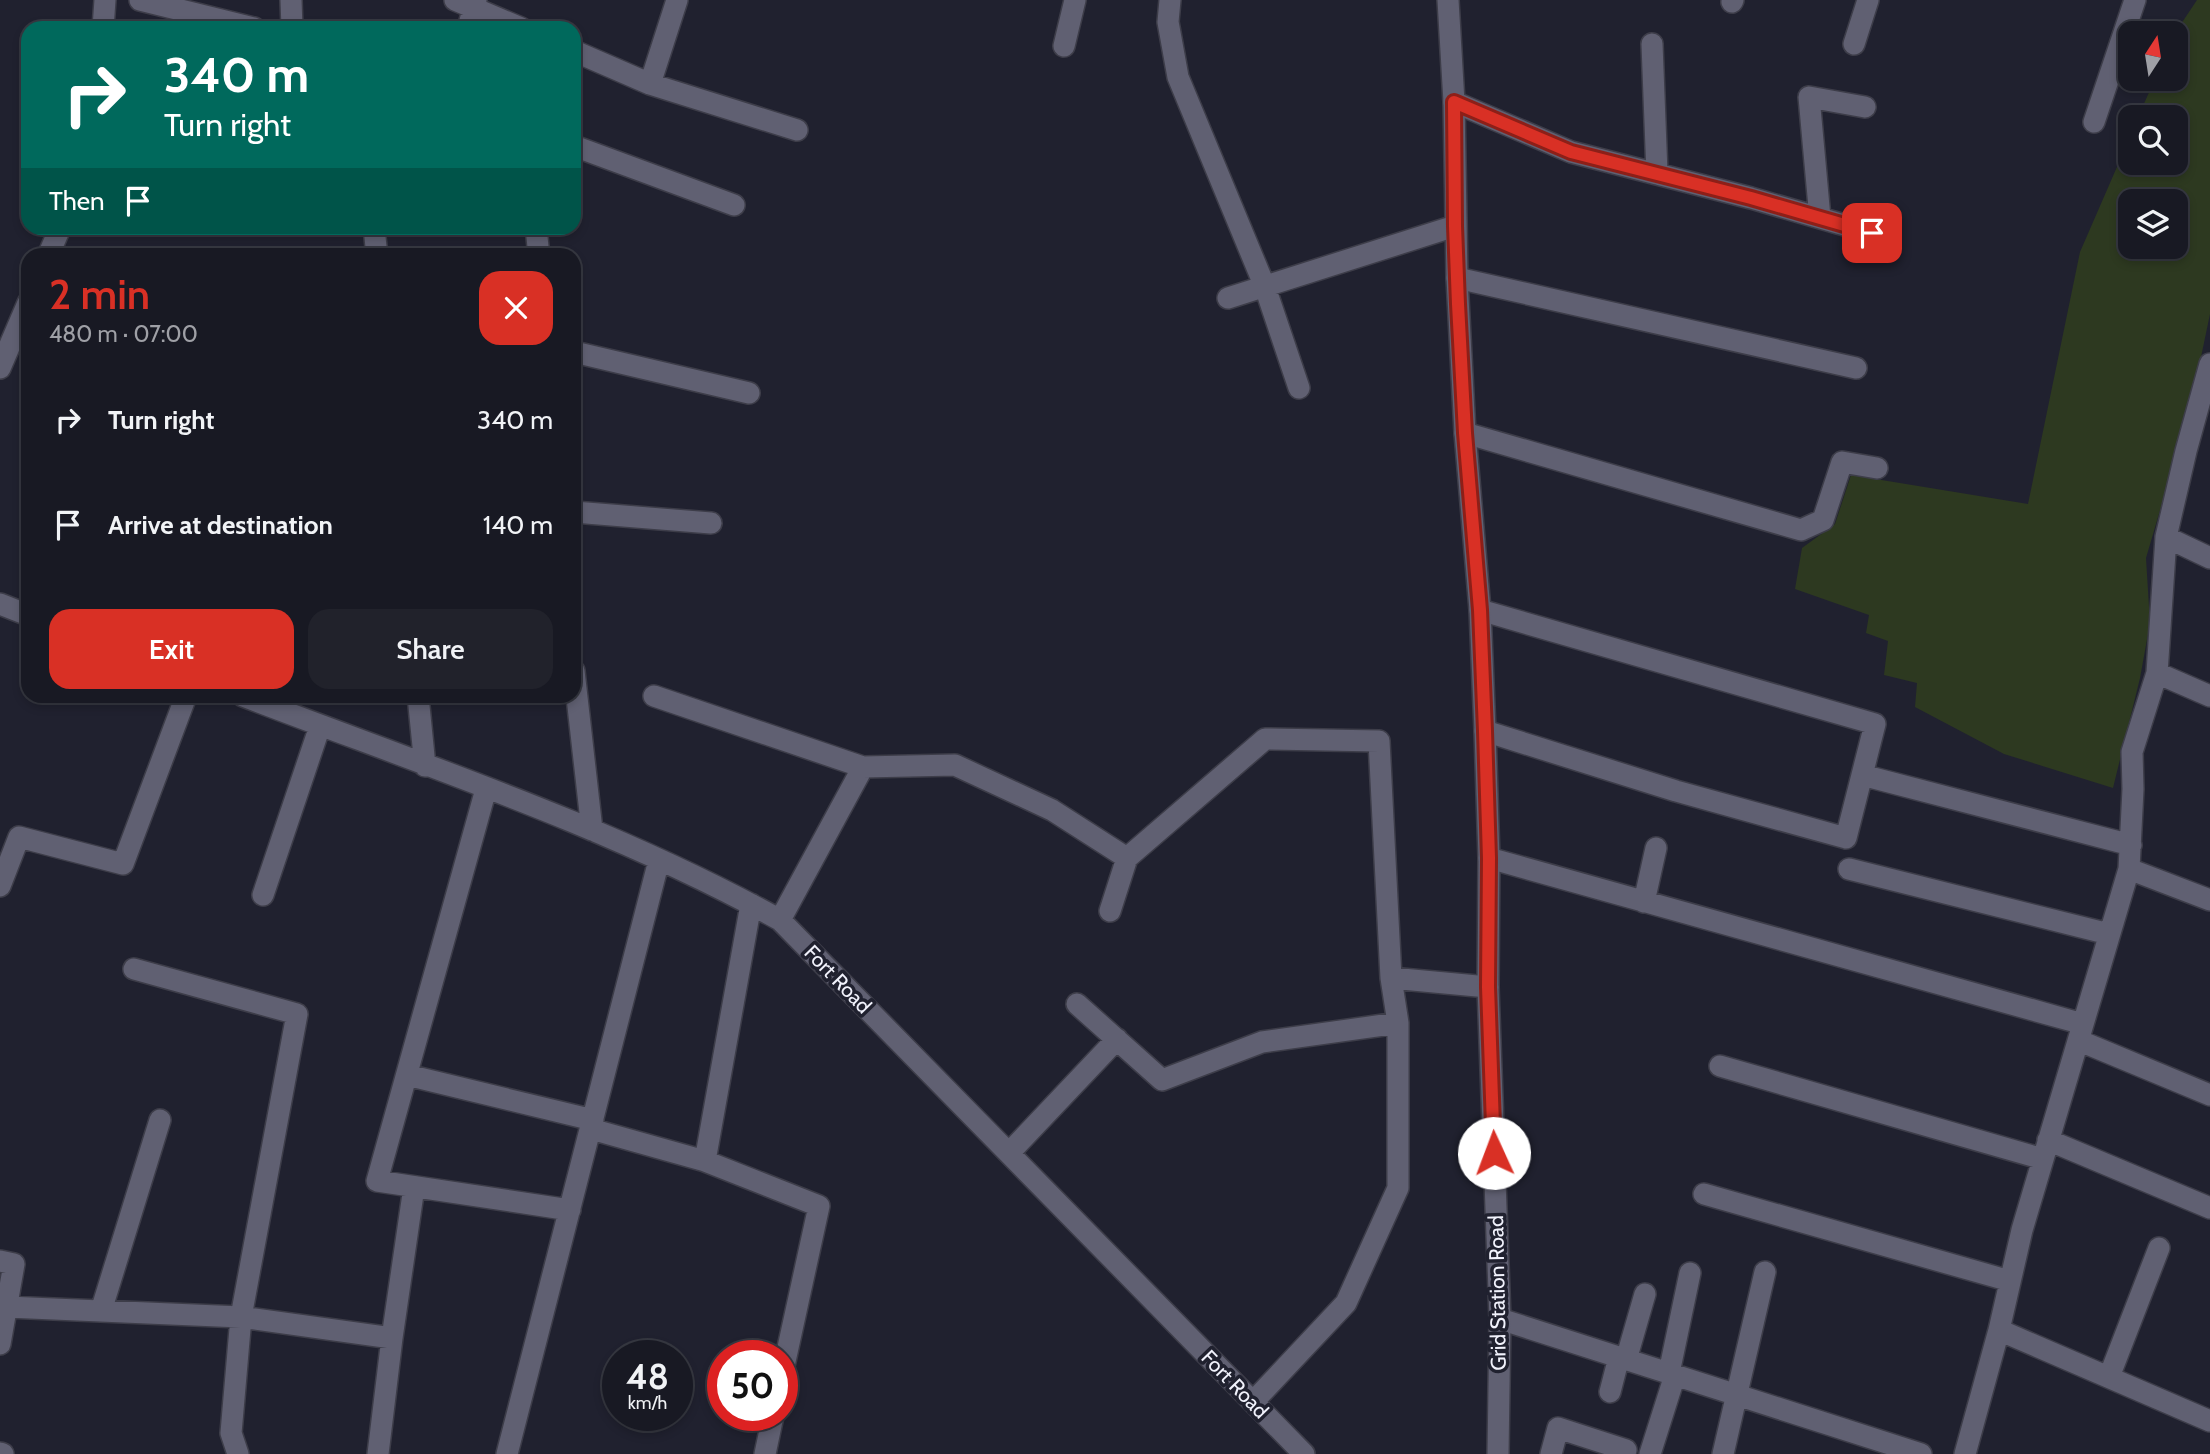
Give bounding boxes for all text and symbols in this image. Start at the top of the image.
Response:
north arrow [2118,21,2188,91]
map controls [2118,21,2188,259]
text: 340 m [164,45,309,104]
icon: right [49,49,140,140]
text: Turn right [164,105,291,144]
button: search [2118,105,2188,175]
icon: arrive [119,182,157,220]
text: Then [49,185,105,217]
button: layers [2118,189,2188,259]
pin [1842,203,1902,263]
icon: arrive [1853,214,1891,252]
text: 2 min [49,268,150,320]
button: close [479,271,553,345]
text: 480 m · 07:00 [49,320,198,348]
icon: right [49,401,87,439]
text: Turn right [108,404,214,436]
text: 340 m [477,404,553,436]
icon: arrive [49,506,87,544]
text: Arrive at destination [108,509,333,541]
text: 140 m [483,509,553,541]
button: Exit [49,609,294,689]
button: Share [308,609,553,689]
street label: Fort Road [799,940,877,1018]
position arrow [1457,1116,1531,1190]
street label: Grid Station Road [1483,1215,1511,1371]
speed limit sign: 50 [707,1340,798,1431]
street label: Fort Road [1196,1345,1274,1423]
text: 48 [626,1355,669,1398]
text: km/h [628,1392,667,1414]

